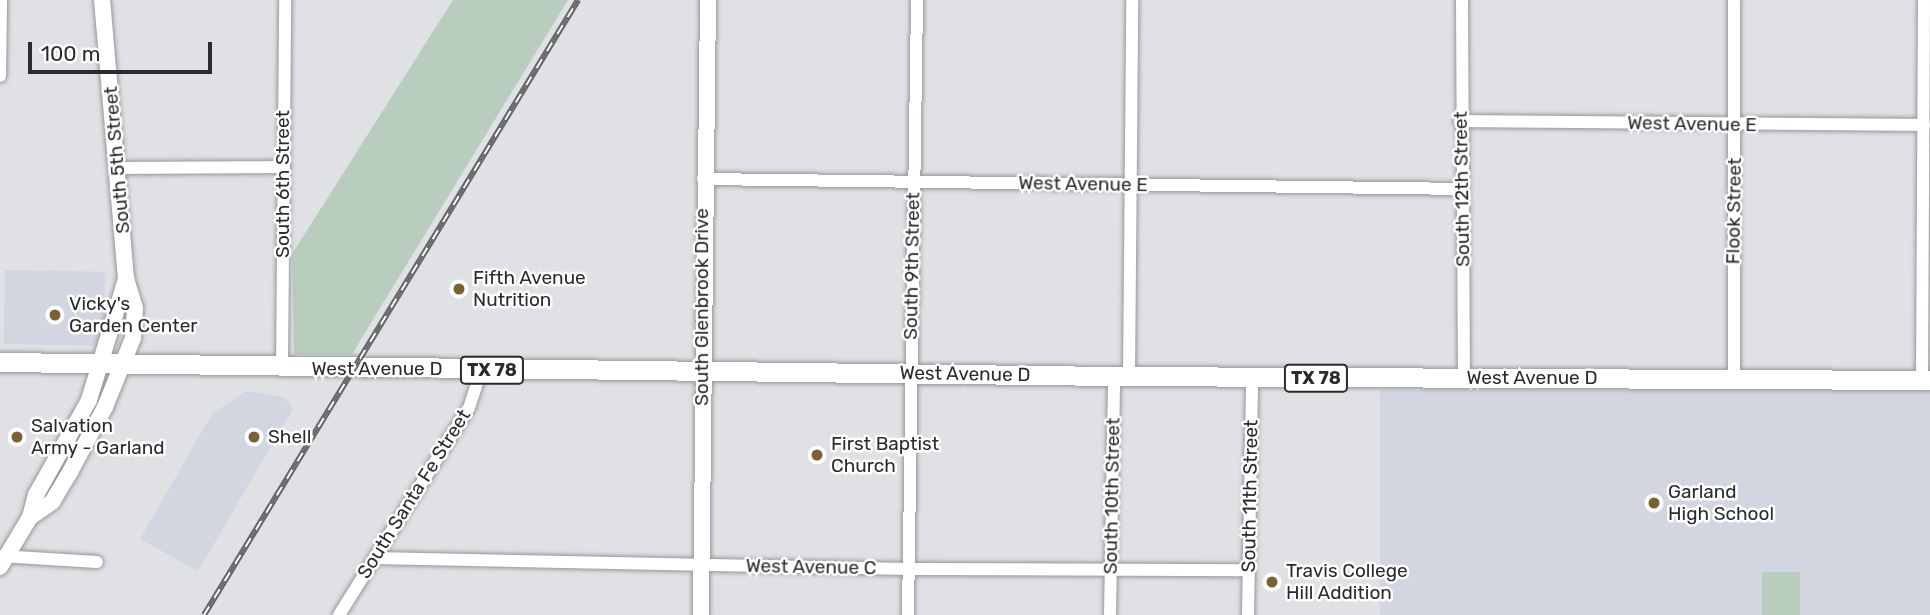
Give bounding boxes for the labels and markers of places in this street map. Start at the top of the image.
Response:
place label: Fifth Avenue Nutrition [473,267,586,311]
marker: Fifth Avenue Nutrition [451,281,467,297]
place label: Vicky's Garden Center [69,293,198,337]
marker: Vicky's Garden Center [47,307,63,323]
place label: Salvation Army - Garland [31,415,165,459]
place label: Shell [268,426,311,448]
marker: Salvation Army - Garland [9,429,25,445]
marker: Shell [246,429,262,445]
place label: First Baptist Church [831,433,939,477]
marker: First Baptist Church [809,447,825,463]
place label: Garland High School [1668,481,1774,525]
marker: Garland High School [1646,495,1662,511]
place label: Travis College Hill Addition [1286,560,1408,604]
marker: Travis College Hill Addition [1264,574,1280,590]

